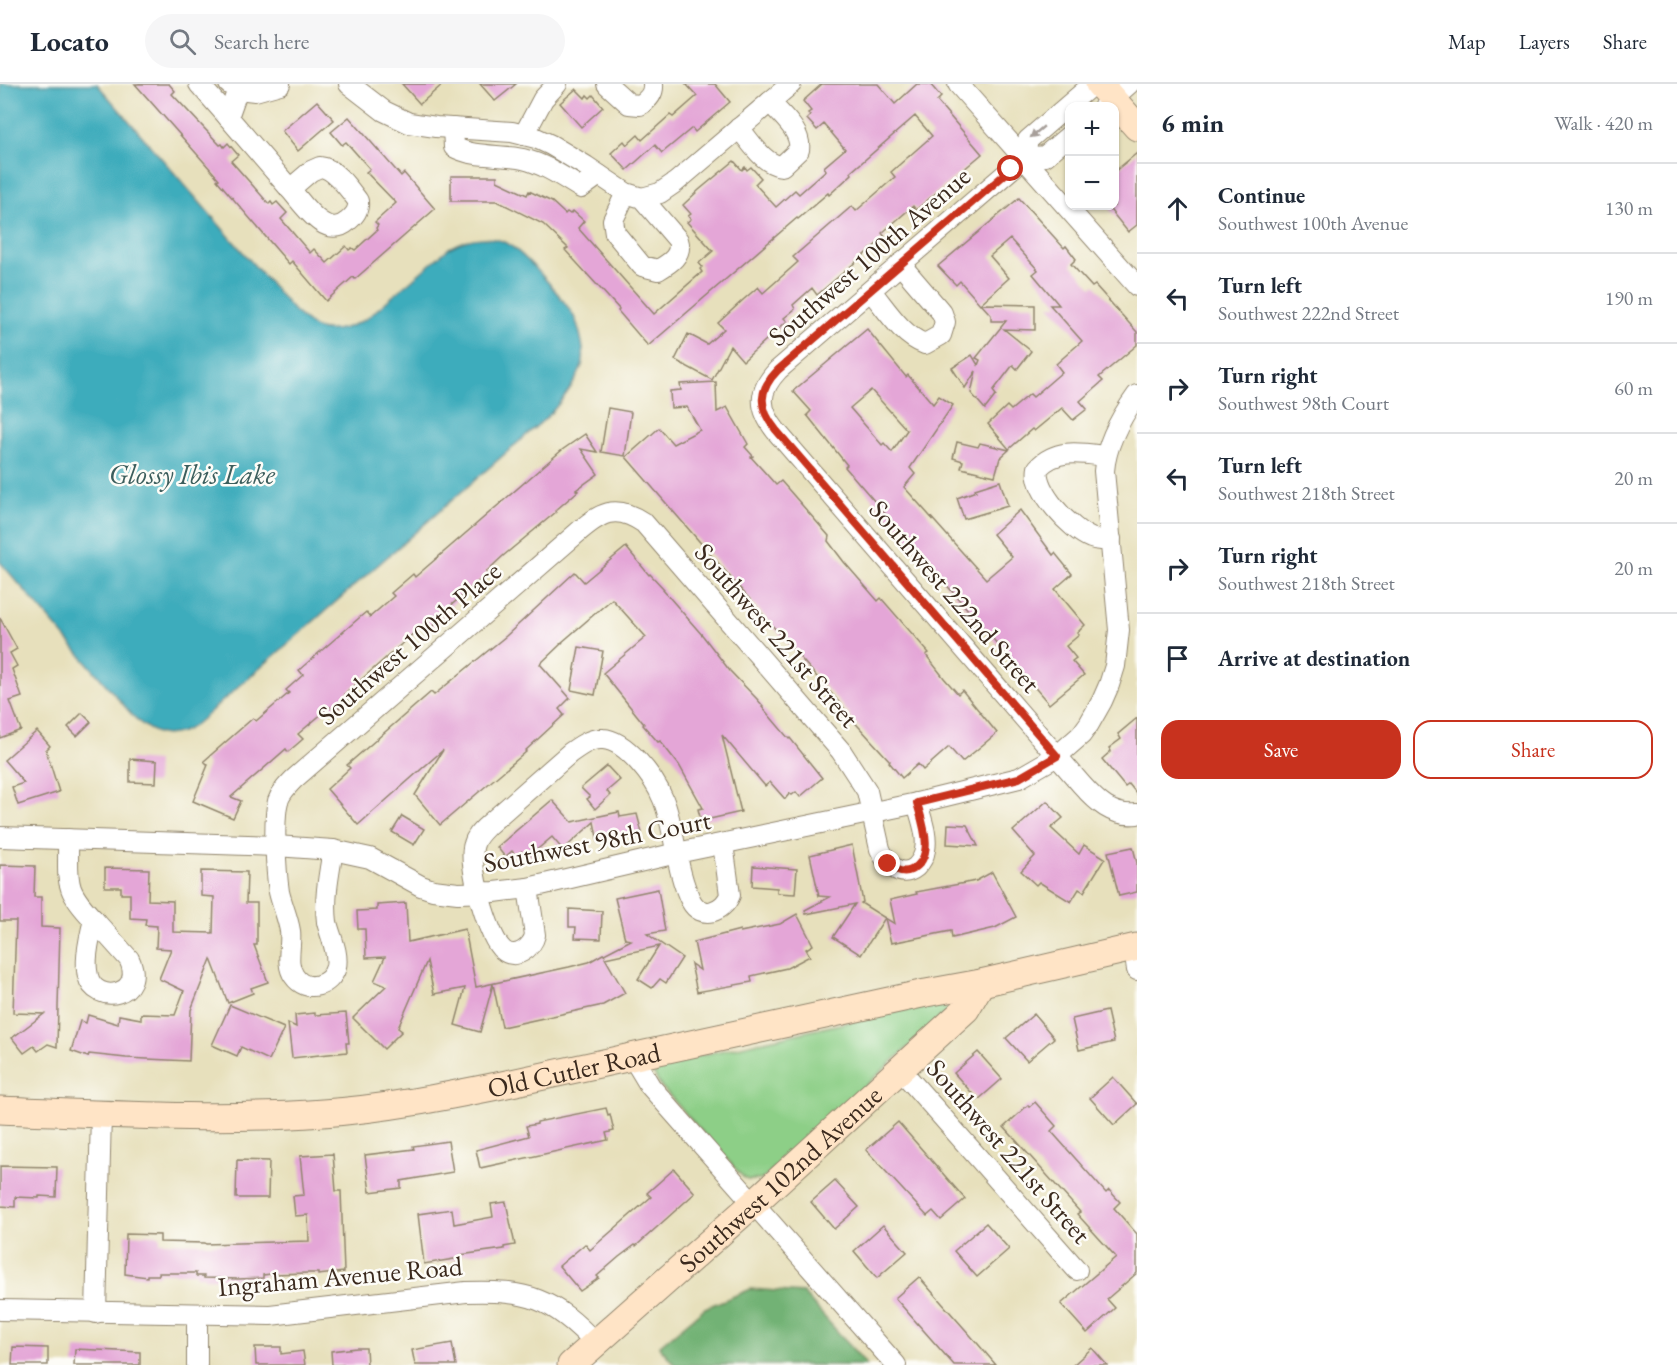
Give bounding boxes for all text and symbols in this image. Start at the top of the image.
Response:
search box [145,14,565,68]
text: Locato [30,23,109,59]
icon: search [166,25,199,58]
text: Search here [214,27,309,56]
text: Map [1448,28,1486,55]
text: Layers [1519,28,1570,55]
text: Share [1603,28,1647,55]
map controls [1065,102,1119,210]
button: + [1065,102,1119,156]
text: 6 min [1161,106,1224,140]
text: Walk · 420 m [1554,110,1653,136]
one-way arrow [1030,125,1045,138]
route start [997,155,1023,181]
button: − [1065,156,1119,210]
street label: Southwest 100th Avenue [761,158,977,354]
text: Continue [1218,181,1305,210]
icon: ahead [1161,192,1194,225]
text: 130 m [1605,195,1653,221]
text: Southwest 100th Avenue [1218,210,1408,236]
text: Turn left [1218,271,1302,300]
icon: left [1161,282,1194,315]
text: 190 m [1605,285,1653,311]
text: Southwest 222nd Street [1218,300,1399,326]
text: Turn right [1218,361,1317,390]
icon: right [1161,372,1194,405]
text: 60 m [1614,375,1653,401]
text: Southwest 98th Court [1218,390,1389,416]
text: Turn left [1218,451,1302,480]
water label: Glossy Ibis Lake [109,456,276,492]
icon: left [1161,462,1194,495]
text: 20 m [1614,465,1653,491]
text: Southwest 218th Street [1218,480,1395,506]
street label: Southwest 222nd Street [862,492,1049,700]
street label: Southwest 221st Street [687,535,867,735]
text: Turn right [1218,541,1317,570]
icon: right [1161,552,1194,585]
street label: Southwest 100th Place [310,553,508,733]
text: 20 m [1614,555,1653,581]
text: Southwest 218th Street [1218,570,1395,596]
icon: arrive [1161,642,1194,675]
text: Arrive at destination [1218,644,1410,673]
button: Save [1161,720,1401,779]
button: Share [1413,720,1653,779]
street label: Southwest 98th Court [480,802,714,880]
route end [874,850,900,876]
street label: Old Cutler Road [484,1034,664,1105]
street label: Southwest 221st Street [919,1051,1099,1251]
street label: Southwest 102nd Avenue [671,1077,889,1280]
street label: Ingraham Avenue Road [216,1248,464,1304]

